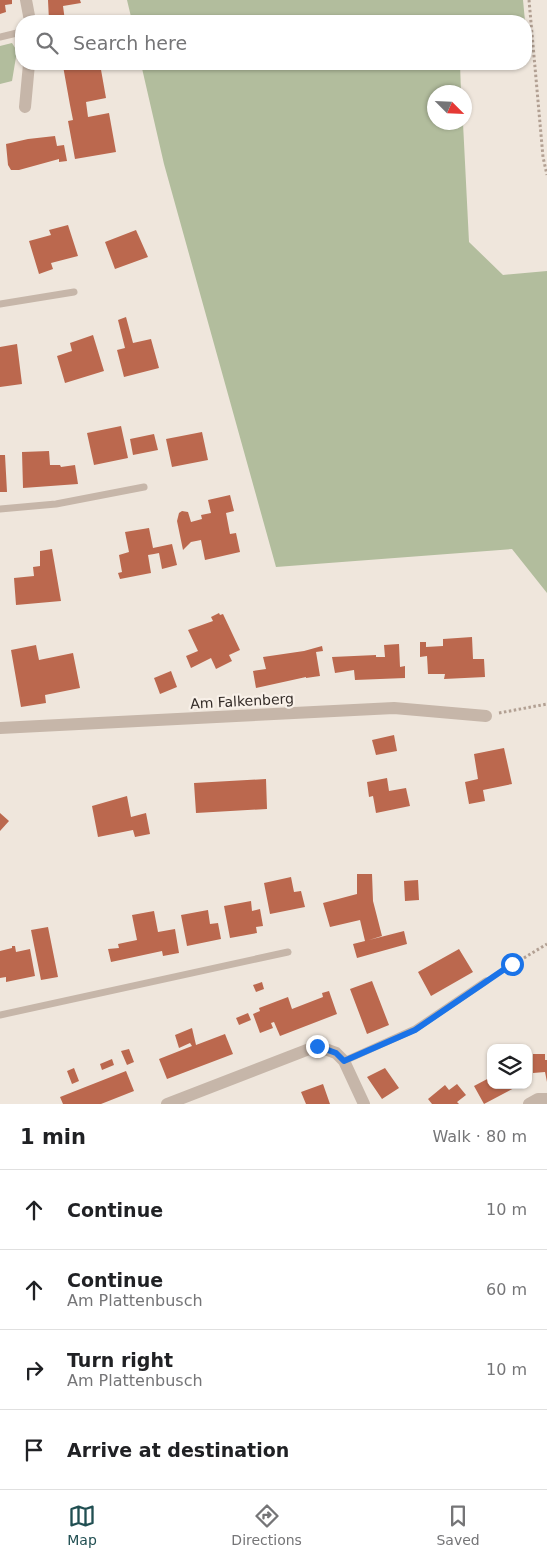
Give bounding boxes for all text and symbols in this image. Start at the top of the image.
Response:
search box [15,15,532,70]
icon: search [33,29,61,57]
text: Search here [73,32,187,54]
north arrow [427,85,472,130]
street label: Am Falkenberg [190,690,294,712]
route start [501,953,524,976]
route end [306,1035,329,1058]
map controls [487,1044,532,1089]
button: layers [487,1044,532,1089]
text: 1 min [20,1125,86,1149]
text: Walk · 80 m [432,1127,527,1146]
icon: ahead [20,1196,48,1224]
text: Continue [67,1199,163,1221]
text: 10 m [486,1200,527,1219]
text: Continue [67,1269,163,1291]
icon: ahead [20,1276,48,1304]
text: 60 m [486,1280,527,1299]
text: Am Plattenbusch [67,1291,203,1310]
text: Turn right [67,1349,173,1371]
icon: right [20,1356,48,1384]
text: 10 m [486,1360,527,1379]
text: Am Plattenbusch [67,1371,203,1390]
icon: arrive [20,1436,48,1464]
text: Arrive at destination [67,1439,289,1461]
tab: Map [67,1502,97,1548]
tab: Directions [231,1502,302,1548]
tab: Saved [436,1502,480,1548]

